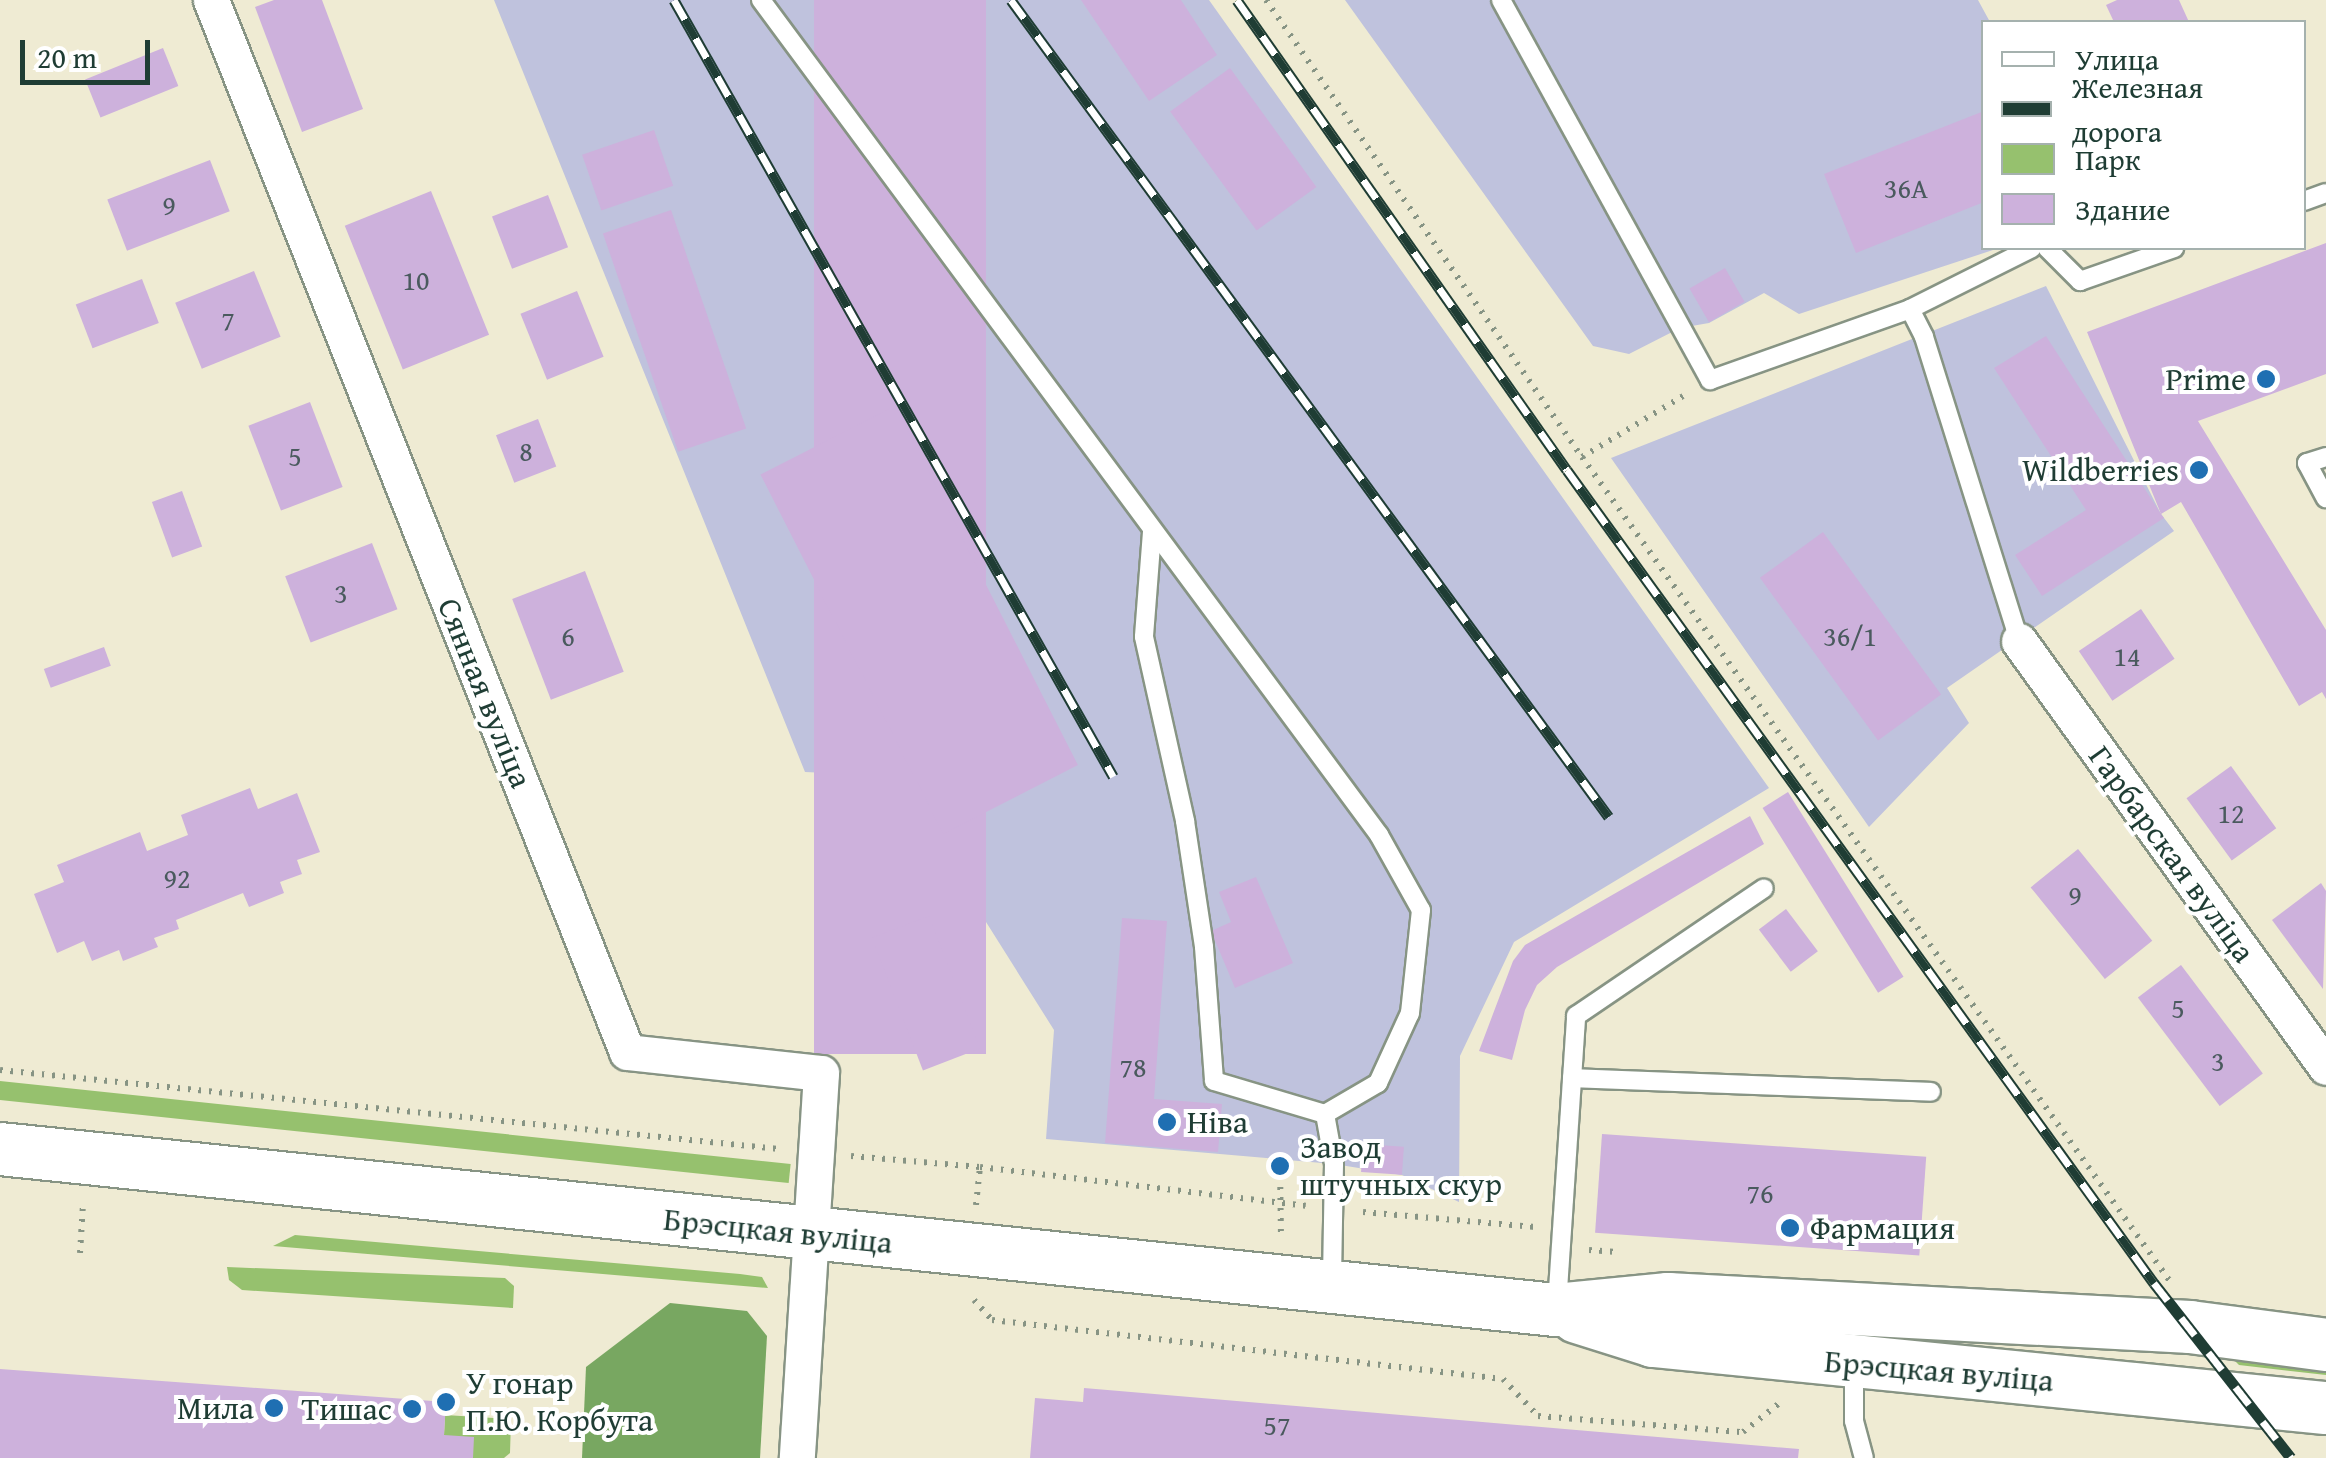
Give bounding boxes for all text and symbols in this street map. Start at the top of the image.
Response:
scale bar [25,20,155,82]
legend [1981,20,2306,250]
text: 20 m [37,35,97,79]
text: Улица [2075,37,2159,81]
text: Железная дорога [2072,65,2203,153]
text: Парк [2075,137,2141,181]
house number: 36А [1884,171,1928,205]
text: Здание [2075,187,2170,231]
house number: 9 [162,188,176,222]
house number: 10 [403,263,429,297]
house number: 7 [221,303,235,337]
place label: Prime [2165,360,2246,398]
marker: Prime [2255,368,2277,390]
house number: 8 [519,434,533,468]
house number: 5 [288,439,302,473]
place label: Wildberries [2022,451,2179,489]
marker: Wildberries [2188,459,2210,481]
house number: 3 [334,576,348,610]
street label: Сянная вуліца [430,593,540,793]
house number: 6 [561,619,575,653]
house number: 36/1 [1823,619,1877,653]
house number: 14 [2114,639,2140,673]
street label: Гарбарская вуліца [2081,738,2263,970]
house number: 12 [2218,796,2244,830]
house number: 92 [164,861,190,895]
house number: 9 [2068,878,2082,912]
house number: 5 [2171,991,2185,1025]
house number: 3 [2211,1044,2225,1078]
house number: 78 [1120,1050,1146,1084]
place label: Ніва [1187,1103,1248,1141]
marker: Ніва [1156,1111,1178,1133]
place label: Завод штучных скур [1300,1129,1502,1204]
marker: Завод штучных скур [1269,1155,1291,1177]
house number: 76 [1747,1176,1773,1210]
street label: Брэсцкая вуліца [662,1200,894,1262]
place label: Фармация [1810,1209,1955,1247]
marker: Фармация [1779,1217,1801,1239]
street label: Брэсцкая вуліца [1823,1342,2055,1400]
place label: У гонар П.Ю. Корбута [466,1365,653,1440]
place label: Мила [177,1389,254,1427]
place label: Тишас [301,1390,392,1428]
marker: У гонар П.Ю. Корбута [435,1391,457,1413]
marker: Мила [263,1397,285,1419]
marker: Тишас [401,1398,423,1420]
house number: 57 [1264,1408,1290,1442]

